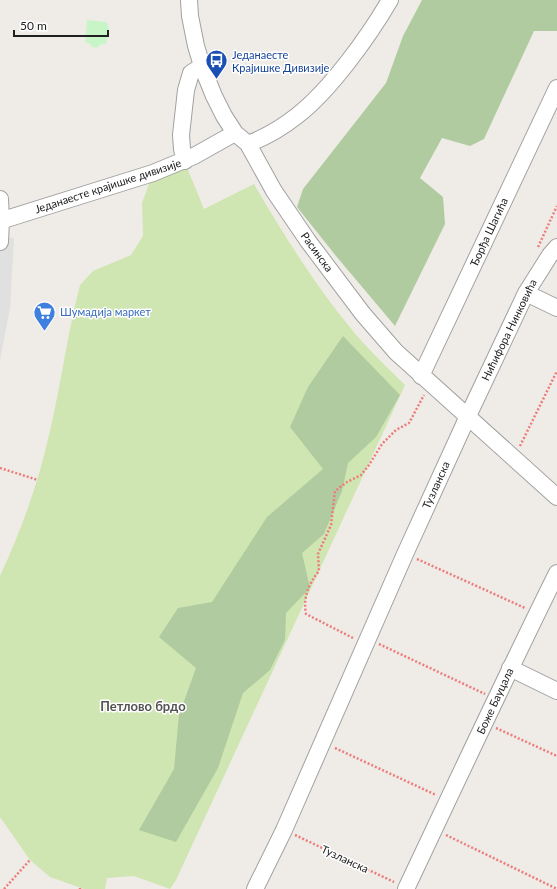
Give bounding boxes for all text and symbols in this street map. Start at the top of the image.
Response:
scale bar [14,12,108,38]
text: 50 m [20,18,47,33]
bus stop icon: Једанаесте Крајишке Дивизије [203,48,229,81]
place label: Једанаесте Крајишке Дивизије [232,48,330,74]
street label: Једанаесте крајишке дивизије [33,156,183,215]
street label: Ђорђа Шагића [467,195,510,268]
street label: Расинска [299,229,336,274]
street label: Нићифора Нинковића [478,277,539,383]
supermarket icon: Шумадија маркет [32,299,58,332]
place label: Шумадија маркет [60,305,151,318]
street label: Тузланска [419,459,452,511]
street label: Боже Бауцала [474,666,516,736]
district label: Петлово брдо [100,698,186,714]
street label: Тузланска [320,842,371,875]

